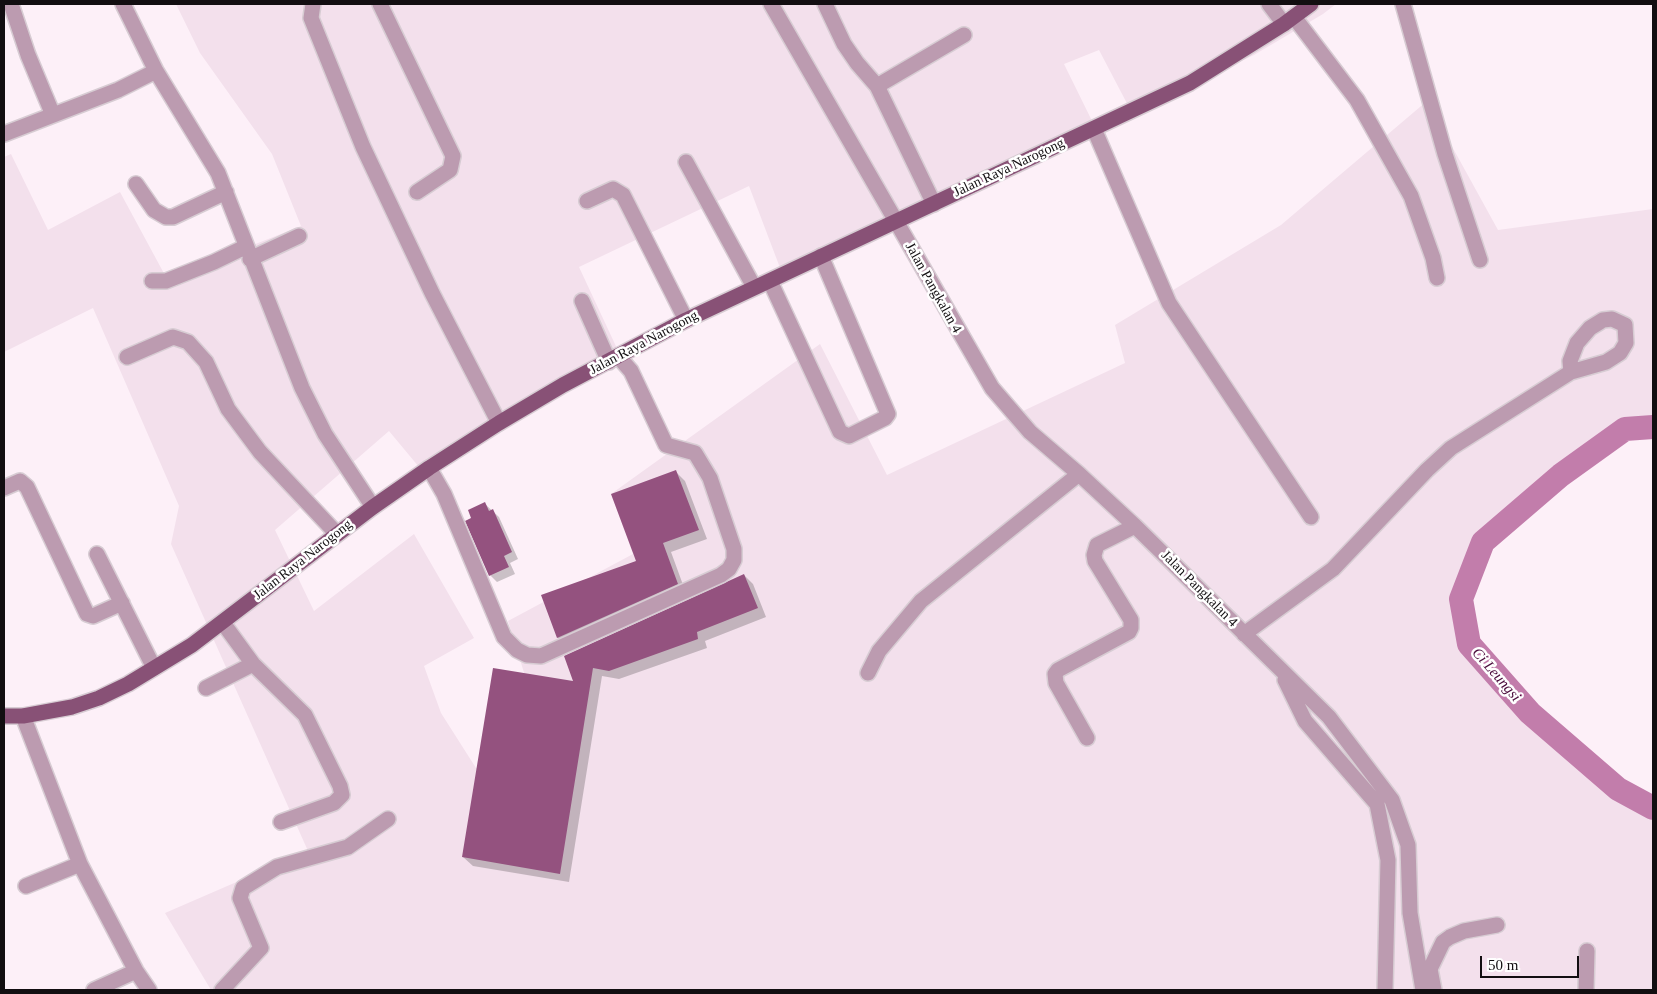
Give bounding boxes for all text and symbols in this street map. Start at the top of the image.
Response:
street label: Jalan Raya Narogong [951,135,1067,201]
street label: Jalan Pangkalan 4 [901,240,965,336]
street label: Jalan Raya Narogong [587,307,701,379]
street label: Jalan Raya Narogong [250,516,356,604]
street label: Jalan Pangkalan 4 [1157,547,1241,631]
water label: Ci Leungsi [1468,644,1524,706]
scale bar [1482,946,1581,978]
text: 50 m [1488,957,1518,973]

